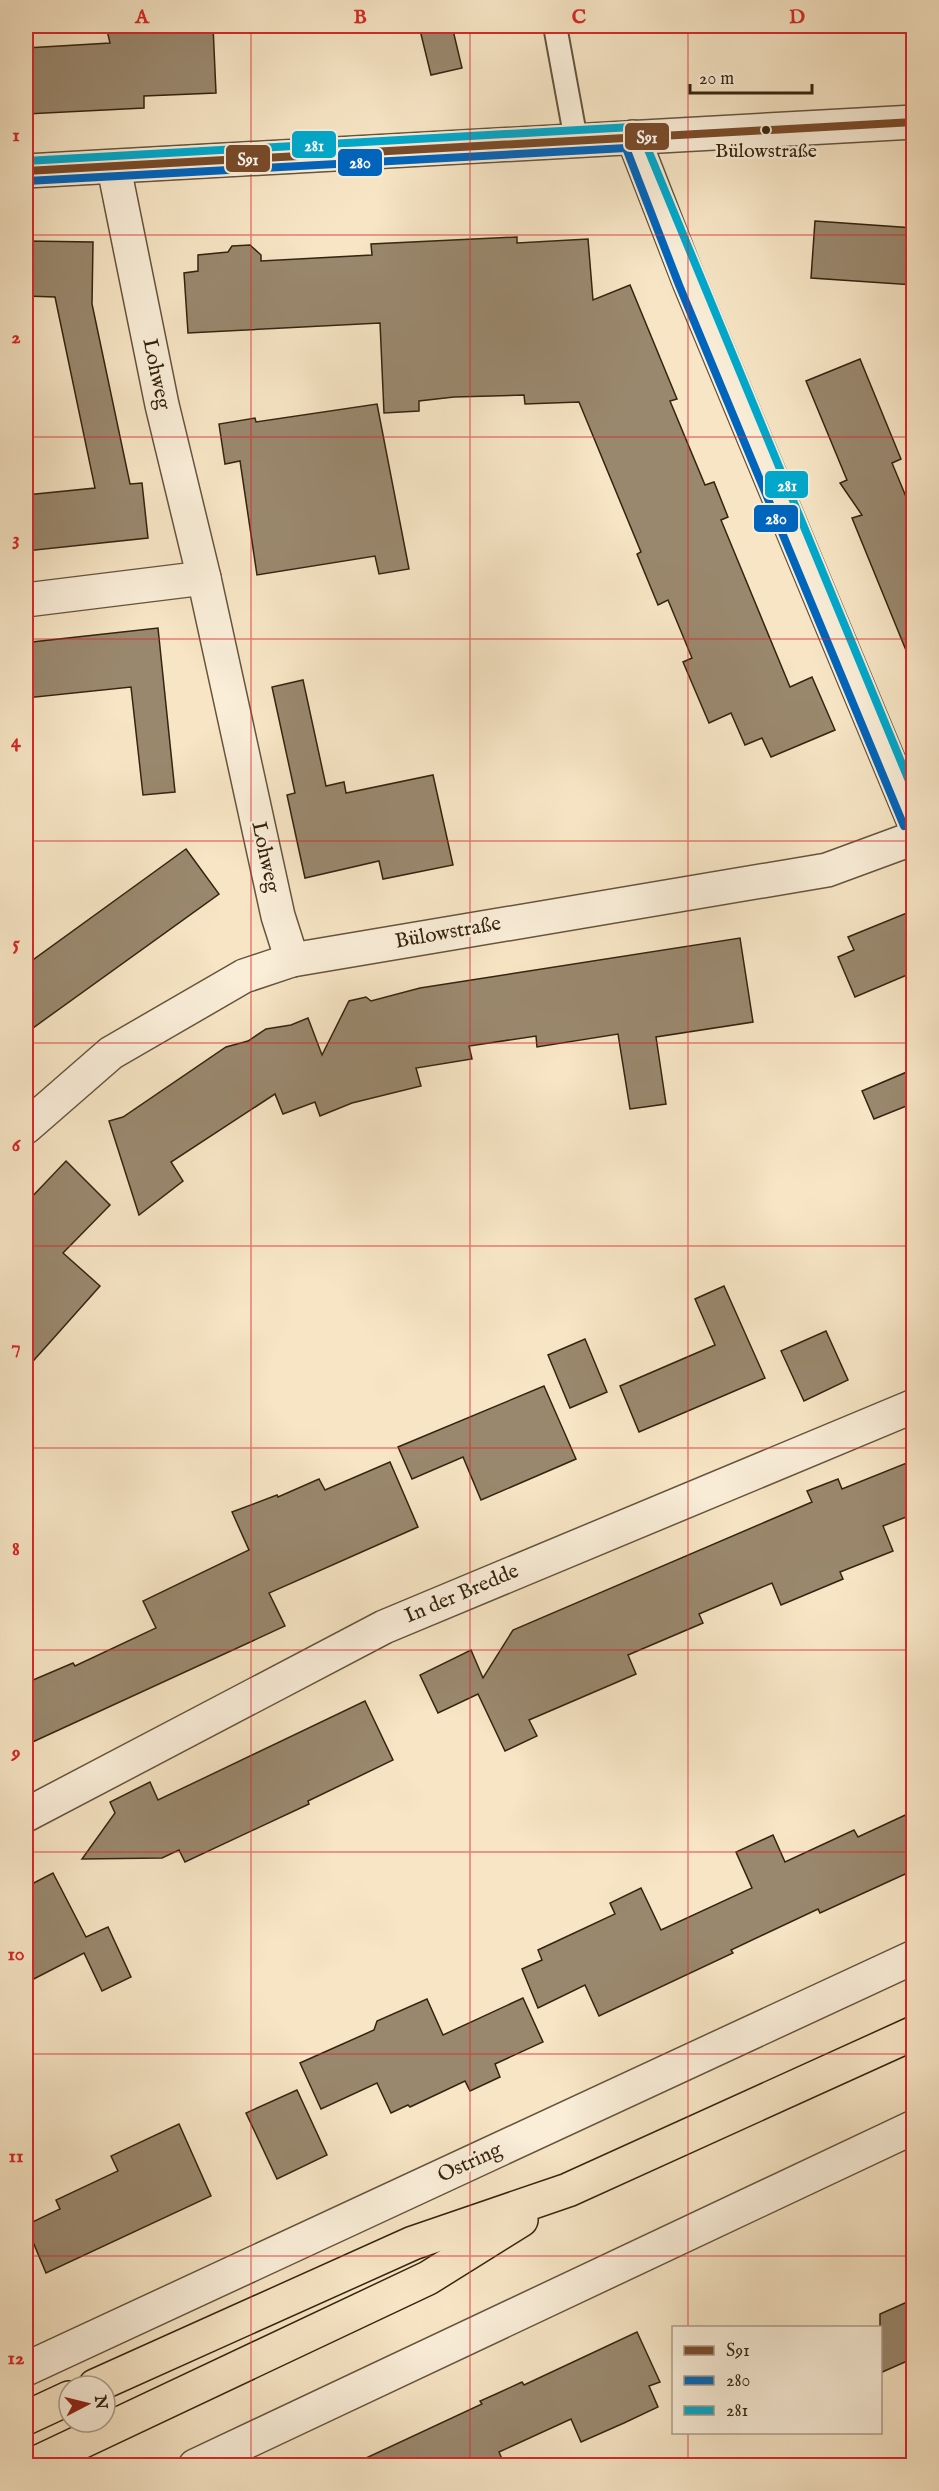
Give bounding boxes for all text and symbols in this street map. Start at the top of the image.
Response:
text: A [134,5,150,30]
text: B [353,5,367,30]
text: C [572,5,586,30]
text: D [789,5,805,30]
scale bar [690,57,812,95]
text: 20 m [699,68,734,91]
line badge: S91 [624,122,670,151]
text: 1 [12,123,20,148]
marker: Bülowstraße [760,124,772,136]
text: S91 [636,129,658,149]
line badge: 281 [291,130,337,159]
text: 281 [304,137,324,157]
place label: Bülowstraße [715,139,817,164]
line badge: S91 [225,144,271,173]
line badge: 280 [337,148,383,177]
text: S91 [237,151,259,171]
text: 280 [349,154,371,174]
text: 2 [11,325,21,350]
street label: Lohweg [135,336,177,413]
line badge: 281 [764,470,809,499]
text: 281 [777,477,797,497]
line badge: 280 [753,504,799,533]
text: 280 [765,510,787,530]
text: 3 [12,527,20,552]
text: 4 [11,729,22,754]
street label: Lohweg [244,819,286,896]
street label: Bülowstraße [393,910,503,956]
text: 5 [12,931,20,956]
text: 6 [12,1133,22,1158]
text: 7 [11,1335,21,1360]
text: 8 [12,1537,20,1562]
street label: In der Bredde [401,1558,523,1630]
text: 9 [11,1740,21,1765]
text: 10 [7,1942,25,1967]
street label: Ostring [434,2136,507,2190]
text: 11 [9,2144,23,2169]
legend [672,2326,882,2434]
text: S91 [726,2340,750,2363]
text: 12 [8,2346,25,2371]
text: 280 [726,2370,750,2393]
north arrow [57,2374,117,2434]
text: N [89,2393,111,2411]
text: 281 [726,2400,748,2423]

